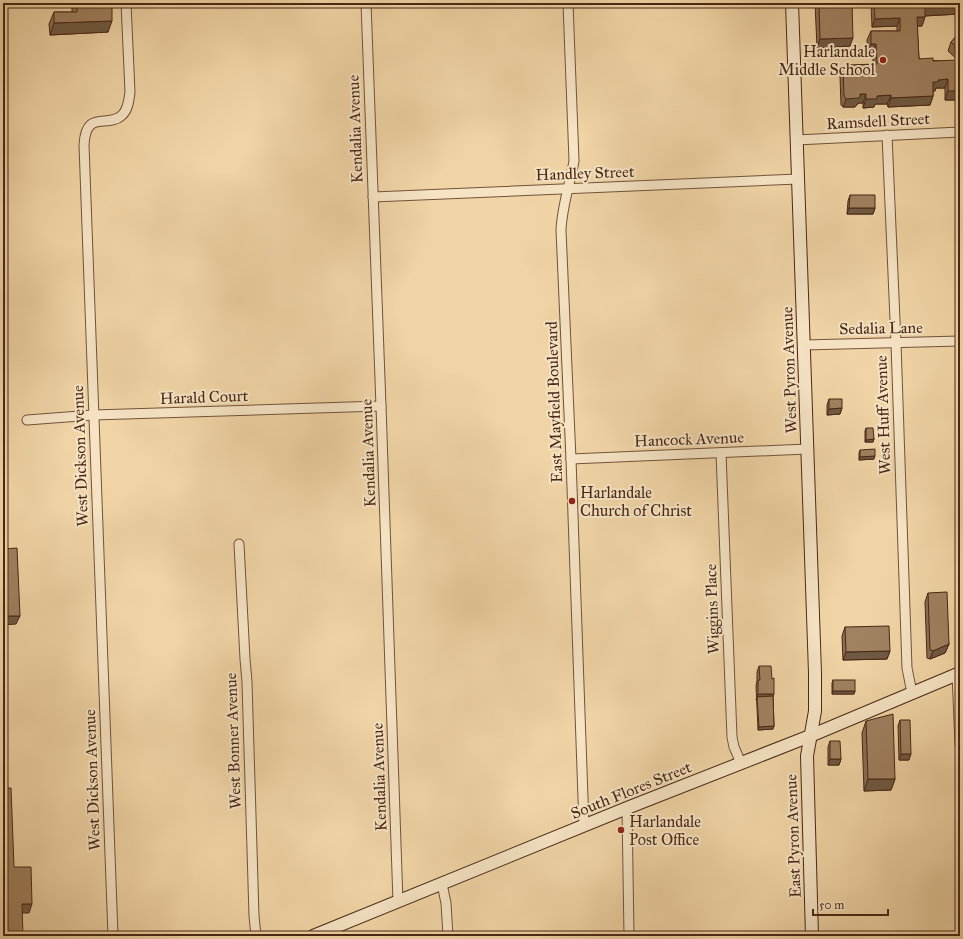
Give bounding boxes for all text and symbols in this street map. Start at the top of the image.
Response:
place label: Harlandale Middle School [778,42,876,79]
marker: Harlandale Middle School [878,55,888,65]
street label: Kendalia Avenue [344,74,366,183]
street label: Ramsdell Street [826,109,931,133]
street label: Handley Street [535,162,635,184]
street label: West Pyron Avenue [777,306,801,434]
street label: Sedalia Lane [839,318,923,338]
street label: East Mayfield Boulevard [542,321,566,483]
street label: West Huff Avenue [871,355,895,475]
street label: West Dickson Avenue [68,385,92,527]
street label: Harald Court [159,386,249,408]
street label: Kendalia Avenue [357,398,379,507]
street label: Hancock Avenue [634,428,745,450]
place label: Harlandale Church of Christ [580,483,692,520]
marker: Harlandale Church of Christ [567,496,577,506]
street label: Wiggins Place [701,563,724,655]
street label: West Bonner Avenue [221,672,245,809]
street label: West Dickson Avenue [80,709,104,851]
street label: Kendalia Avenue [368,722,390,831]
street label: South Flores Street [568,757,694,823]
street label: East Pyron Avenue [781,773,805,898]
place label: Harlandale Post Office [629,812,701,849]
marker: Harlandale Post Office [616,825,626,835]
scale bar [813,891,888,917]
text: 50 m [819,898,844,912]

